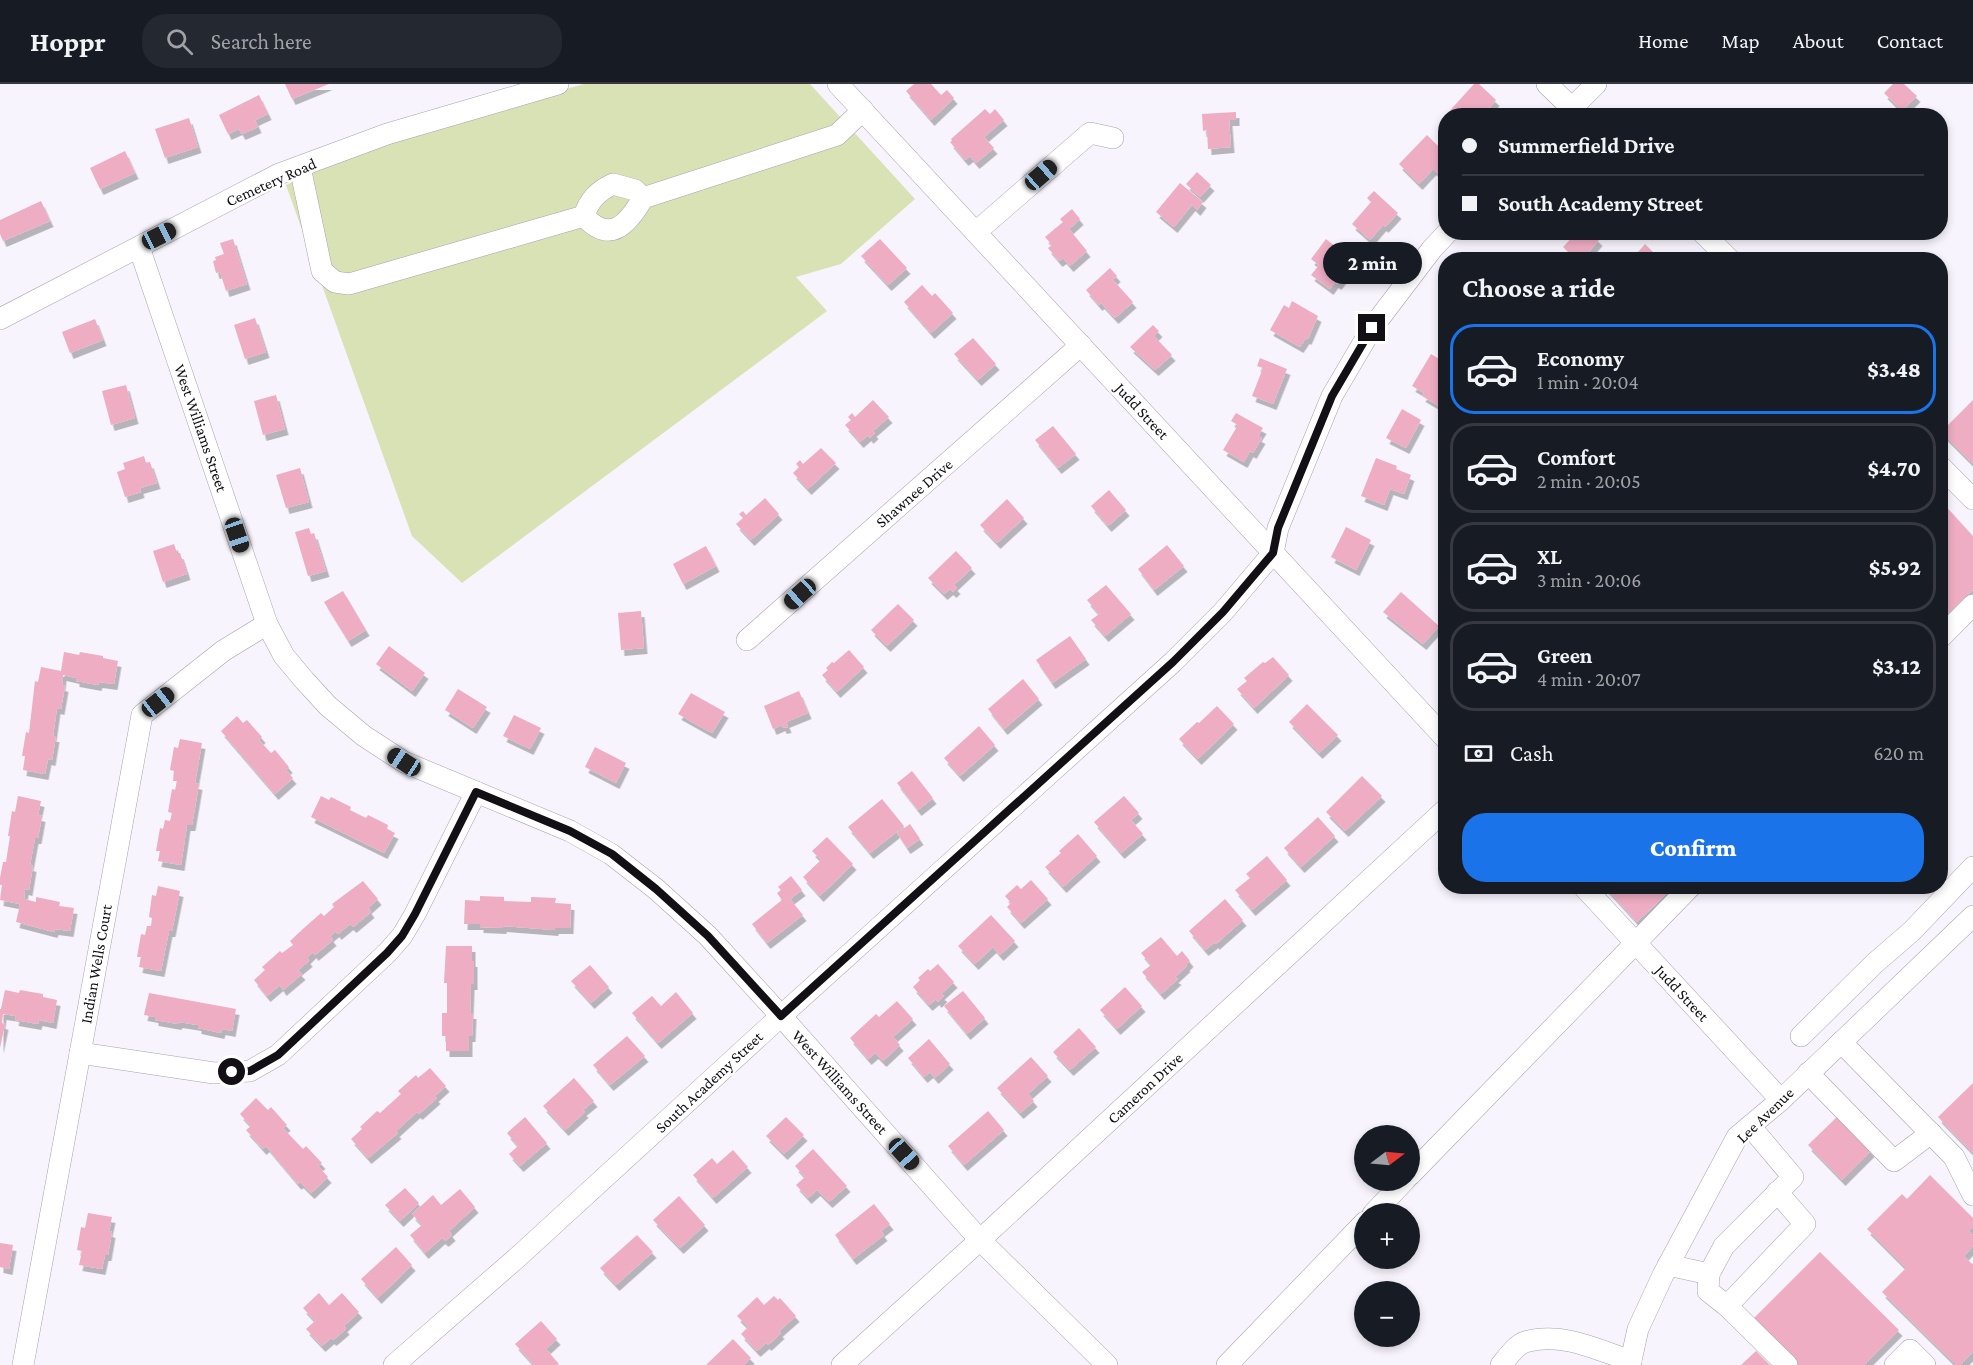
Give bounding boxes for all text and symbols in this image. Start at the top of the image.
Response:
search box [142,14,562,68]
icon: search [163,25,196,58]
text: Hoppr [30,26,106,57]
text: Search here [211,29,312,54]
text: Home [1638,29,1688,53]
text: Map [1721,29,1760,53]
text: About [1793,29,1844,53]
text: Contact [1877,29,1943,53]
text: Summerfield Drive [1498,133,1674,158]
street label: Cemetery Road [223,154,320,210]
car [1022,156,1060,194]
text: South Academy Street [1498,191,1703,216]
car [139,220,179,252]
callout: 2 min [1322,241,1422,283]
text: 2 min [1348,252,1397,274]
text: Choose a ride [1462,273,1615,303]
route end [1358,314,1385,341]
icon: car [1465,342,1519,396]
text: Economy [1537,346,1624,371]
text: $3.48 [1867,357,1921,382]
street label: West Williams Street [171,362,231,495]
text: 1 min · 20:04 [1537,371,1639,393]
street label: Judd Street [1110,378,1173,444]
icon: car [1465,441,1519,495]
text: Comfort [1537,445,1615,470]
street label: Shawnee Drive [872,455,956,531]
text: $4.70 [1867,456,1921,481]
text: 2 min · 20:05 [1537,470,1641,492]
car [223,515,251,555]
icon: car [1465,540,1519,594]
text: XL [1537,544,1562,569]
text: $5.92 [1869,555,1921,580]
text: 3 min · 20:06 [1537,569,1641,591]
car [781,575,819,613]
icon: car [1465,639,1519,693]
text: Green [1537,643,1593,668]
text: $3.12 [1872,654,1921,679]
text: 4 min · 20:07 [1537,668,1641,690]
car [138,684,178,720]
icon: cash [1462,737,1495,770]
text: Cash [1510,741,1554,766]
text: 620 m [1874,742,1924,764]
car [384,745,424,779]
button: Confirm [1462,813,1924,882]
street label: Indian Wells Court [77,902,115,1025]
street label: Judd Street [1650,960,1713,1026]
street label: West Williams Street [789,1027,892,1138]
street label: South Academy Street [652,1028,767,1137]
street label: Cameron Drive [1104,1049,1186,1127]
route start [218,1058,245,1085]
street label: Lee Avenue [1733,1084,1797,1146]
north arrow [1354,1125,1420,1191]
map controls [1354,1125,1420,1347]
car [885,1135,923,1173]
button: + [1354,1203,1420,1269]
button: − [1354,1281,1420,1347]

